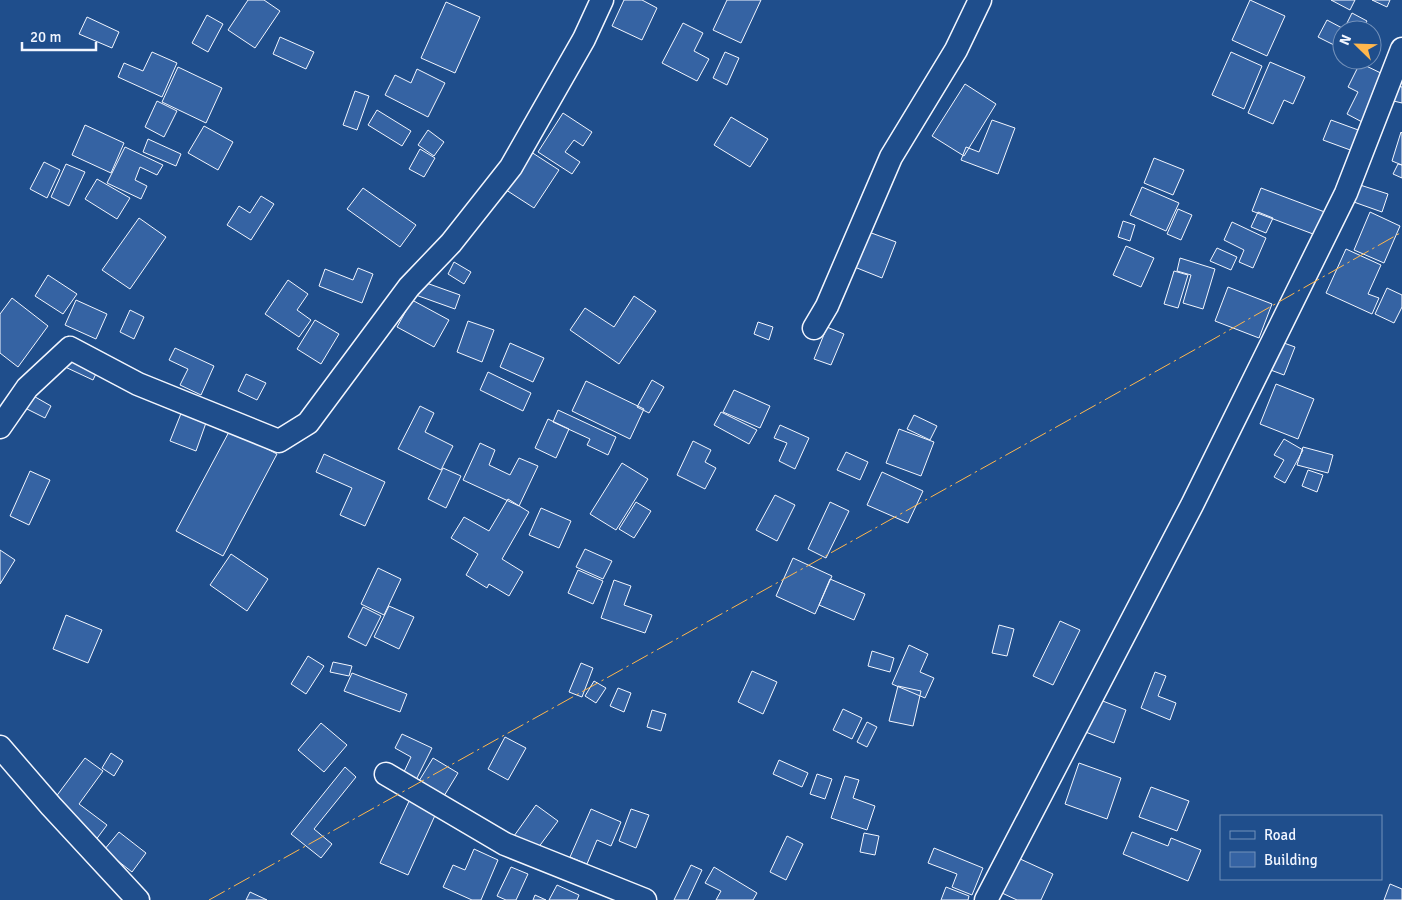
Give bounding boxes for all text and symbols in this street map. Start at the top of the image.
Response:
scale bar [22,20,96,52]
north arrow [1332,20,1382,70]
text: 20 m [30,28,61,46]
text: N [1336,32,1355,48]
legend [1220,815,1382,880]
text: Road [1264,826,1296,844]
text: Building [1264,851,1318,869]

